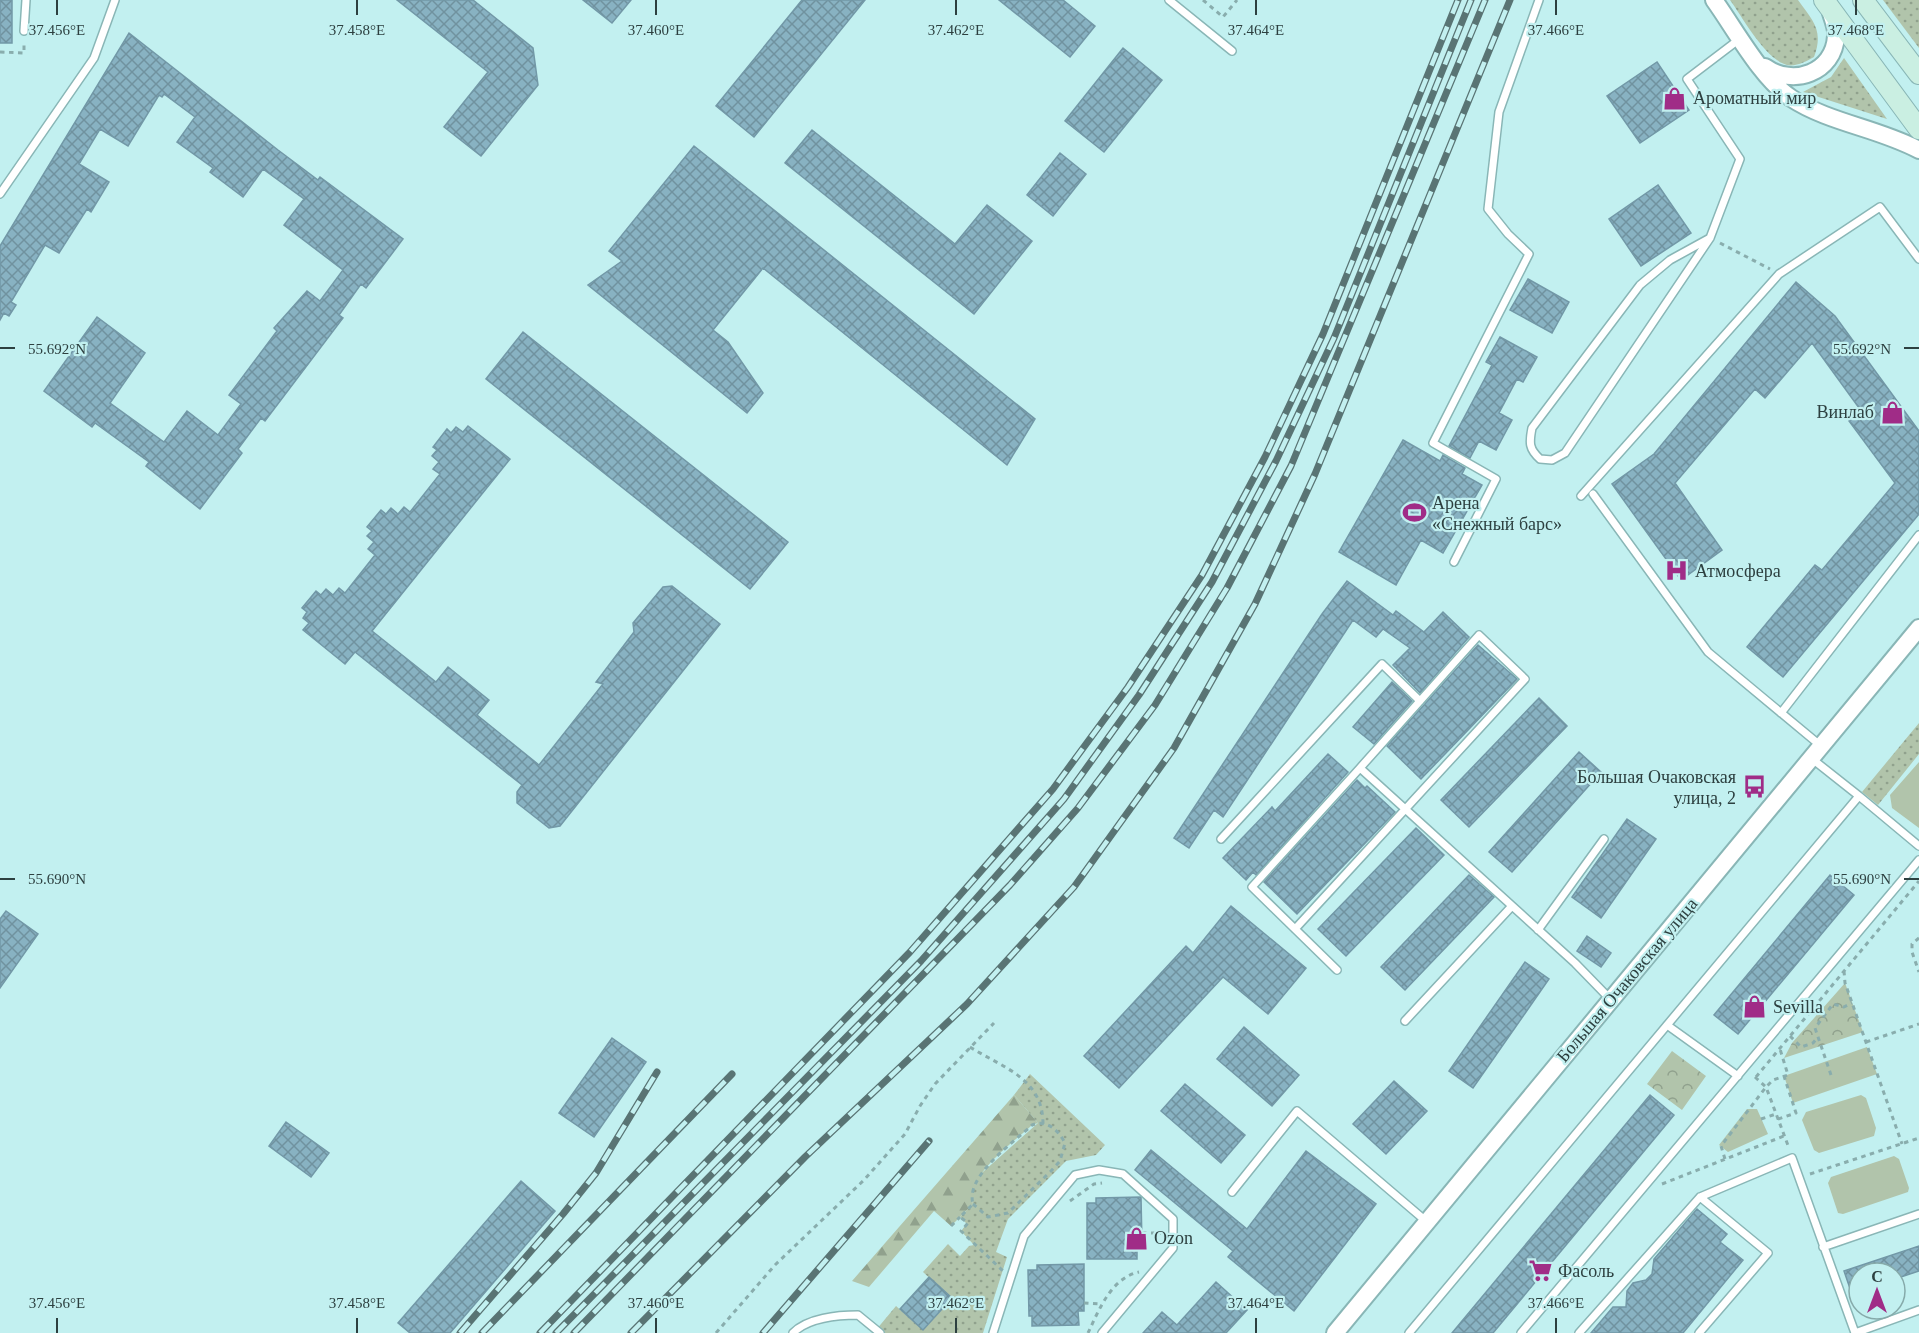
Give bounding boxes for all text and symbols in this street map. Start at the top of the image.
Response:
text: 37.456°E [29,22,85,38]
text: 37.458°E [329,22,385,38]
text: 37.460°E [628,22,684,38]
text: 37.462°E [928,22,984,38]
text: 37.464°E [1228,22,1284,38]
text: 37.466°E [1528,22,1584,38]
text: 37.468°E [1828,22,1884,38]
shop icon: Ароматный мир [1662,85,1688,111]
place label: Ароматный мир [1693,88,1816,108]
text: 55.692°N [28,341,86,357]
text: 55.692°N [1833,341,1891,357]
shop icon: Винлаб [1879,399,1905,425]
place label: Винлаб [1817,402,1874,422]
place label: Арена «Снежный барс» [1432,493,1562,534]
sports icon: Арена «Снежный барс» [1401,500,1427,526]
hospital icon: Атмосфера [1664,558,1690,584]
place label: Атмосфера [1695,561,1781,581]
place label: Большая Очаковская улица, 2 [1577,767,1736,808]
bus stop icon: Большая Очаковская улица, 2 [1741,774,1767,800]
text: 55.690°N [28,871,86,887]
text: 55.690°N [1833,871,1891,887]
street label: Большая Очаковская улица [1553,894,1701,1066]
shop icon: Sevilla [1742,994,1768,1020]
place label: Sevilla [1773,997,1823,1017]
shop icon: Ozon [1123,1225,1149,1251]
place label: Ozon [1154,1228,1193,1248]
supermarket icon: Фасоль [1527,1258,1553,1284]
place label: Фасоль [1558,1261,1614,1281]
north arrow [1847,1261,1907,1321]
text: С [1871,1268,1883,1285]
text: 37.456°E [29,1295,85,1311]
text: 37.458°E [329,1295,385,1311]
text: 37.460°E [628,1295,684,1311]
text: 37.462°E [928,1295,984,1311]
text: 37.464°E [1228,1295,1284,1311]
text: 37.466°E [1528,1295,1584,1311]

